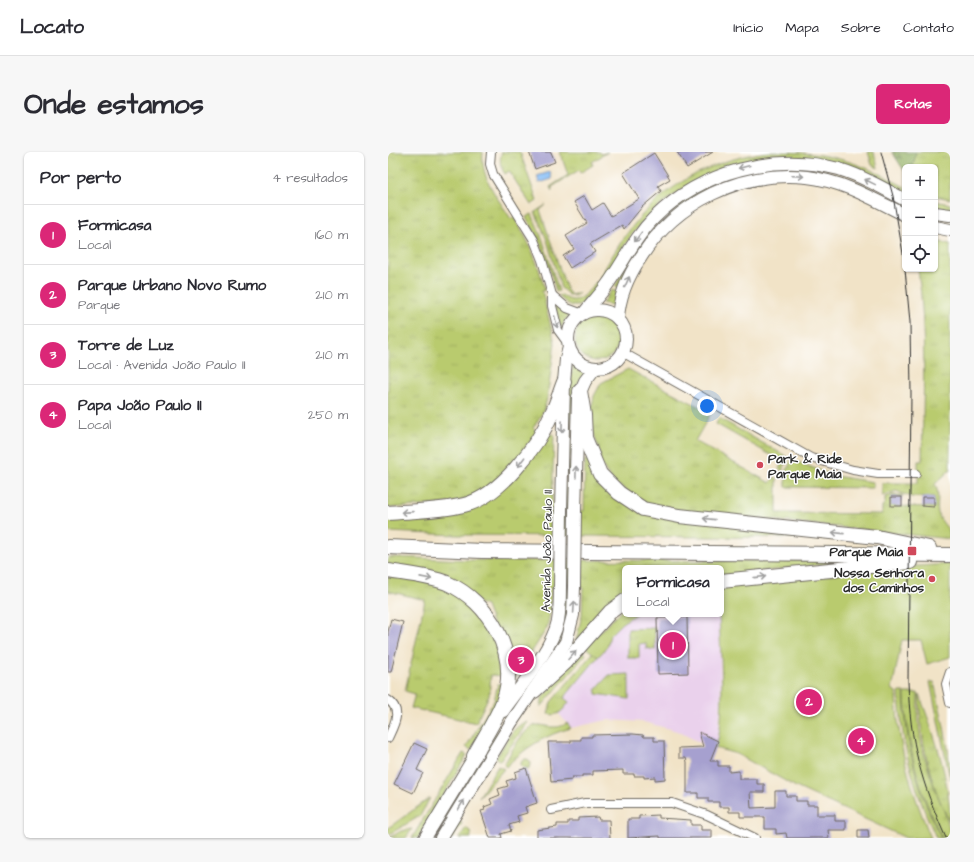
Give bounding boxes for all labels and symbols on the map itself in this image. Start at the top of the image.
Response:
one-way arrow [738,164,751,172]
one-way arrow [791,173,804,180]
one-way arrow [865,178,877,185]
one-way arrow [634,232,642,243]
one-way arrow [624,276,632,288]
one-way arrow [552,315,560,328]
your location [697,396,717,416]
one-way arrow [558,420,566,433]
place label: Park & Ride Parque Maia [768,450,842,484]
one-way arrow [517,456,525,467]
marker: Park & Ride Parque Maia [755,460,765,470]
one-way arrow [572,466,580,479]
street label: Avenida João Paulo II [537,490,557,612]
one-way arrow [401,508,414,515]
one-way arrow [703,516,716,523]
one-way arrow [832,529,845,537]
place label: Parque Maia [829,543,903,562]
marker: Parque Maia [906,545,918,557]
place label: Nossa Senhora dos Caminhos [834,564,924,597]
one-way arrow [753,573,766,581]
one-way arrow [419,574,432,582]
marker: Nossa Senhora dos Caminhos [927,574,937,584]
one-way arrow [570,601,577,614]
pin: 1 [660,630,686,660]
pin: 3 [508,645,534,675]
one-way arrow [568,650,577,660]
pin: 2 [796,687,822,717]
pin: 4 [848,726,874,756]
one-way arrow [458,799,466,811]

